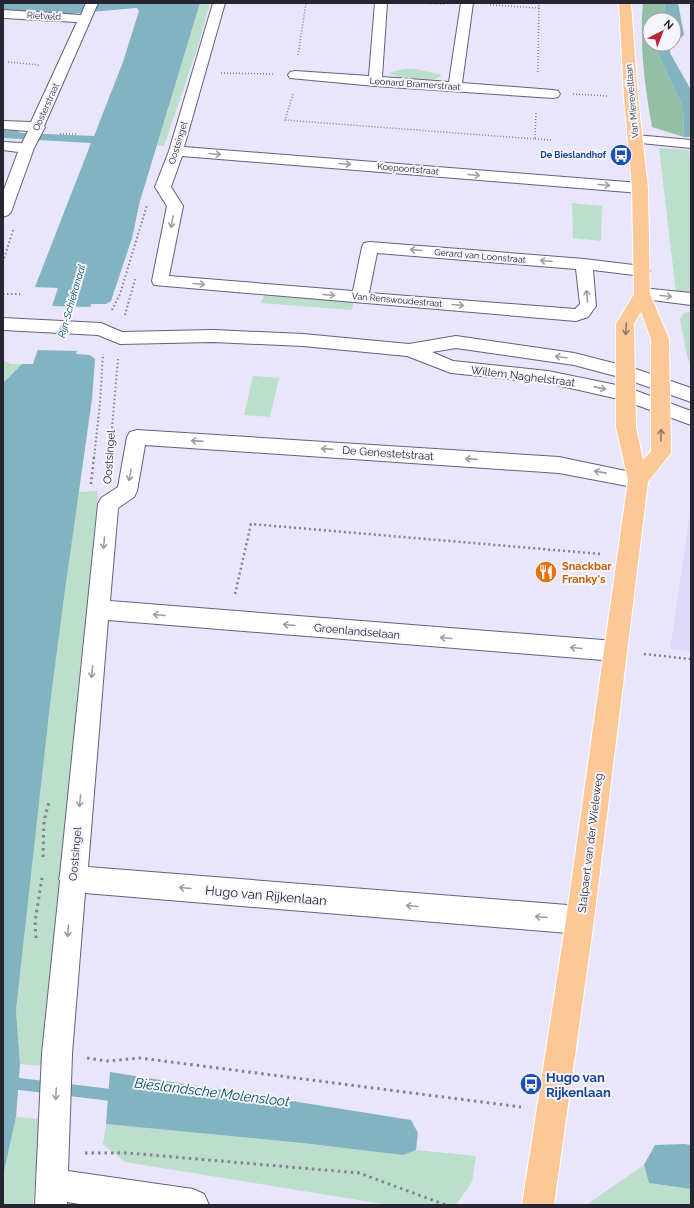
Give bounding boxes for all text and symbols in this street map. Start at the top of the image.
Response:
street label: Rietveld [27,10,62,22]
north arrow [642,12,682,52]
text: N [661,17,676,33]
street label: Van Miereveltlaan [624,64,640,138]
street label: Leonard Bramerstraat [369,76,461,92]
street label: Oosterstraat [31,82,61,132]
street label: Oostsingel [167,120,189,166]
bus stop icon: De Bieslandhof [608,142,634,168]
place label: De Bieslandhof [540,150,607,160]
one-way arrow [208,151,221,158]
one-way arrow [338,161,351,168]
street label: Koepoortstraat [377,161,439,177]
one-way arrow [467,171,480,178]
one-way arrow [597,181,610,188]
one-way arrow [168,215,176,228]
one-way arrow [410,247,423,254]
street label: Gerard van Loonstraat [434,247,526,265]
one-way arrow [540,258,553,265]
water label: Rijn-Schiekanaal [56,263,87,339]
one-way arrow [192,280,205,287]
one-way arrow [584,290,591,303]
one-way arrow [322,291,335,298]
street label: Van Renswoudestraat [351,291,443,309]
one-way arrow [659,293,672,300]
one-way arrow [451,302,464,309]
one-way arrow [622,322,629,335]
one-way arrow [555,353,568,361]
street label: Willem Naghelstraat [470,364,576,389]
one-way arrow [593,384,606,392]
one-way arrow [657,429,665,442]
street label: Oostsingel [101,430,118,485]
one-way arrow [191,437,204,444]
street label: De Genestetstraat [342,444,435,463]
one-way arrow [321,446,334,453]
one-way arrow [465,455,478,462]
one-way arrow [126,468,134,481]
one-way arrow [594,468,607,476]
one-way arrow [101,536,108,549]
restaurant icon: Snackbar Franky's [533,559,559,585]
place label: Snackbar Franky's [562,560,612,586]
one-way arrow [153,611,166,618]
one-way arrow [283,621,296,629]
street label: Groenlandselaan [313,621,401,642]
one-way arrow [440,634,453,641]
one-way arrow [570,645,583,652]
one-way arrow [89,665,96,678]
street label: Stalpaert van der Wieleweg [575,773,606,914]
one-way arrow [76,794,83,807]
street label: Oostsingel [67,826,84,882]
street label: Hugo van Rijkenlaan [205,883,327,908]
one-way arrow [179,884,192,891]
one-way arrow [406,903,419,910]
one-way arrow [535,913,548,920]
one-way arrow [65,924,72,937]
place label: Hugo van Rijkenlaan [546,1070,611,1100]
bus stop icon: Hugo van Rijkenlaan [518,1071,544,1097]
water label: Bieslandsche Molensloot [134,1075,291,1110]
one-way arrow [52,1087,59,1100]

